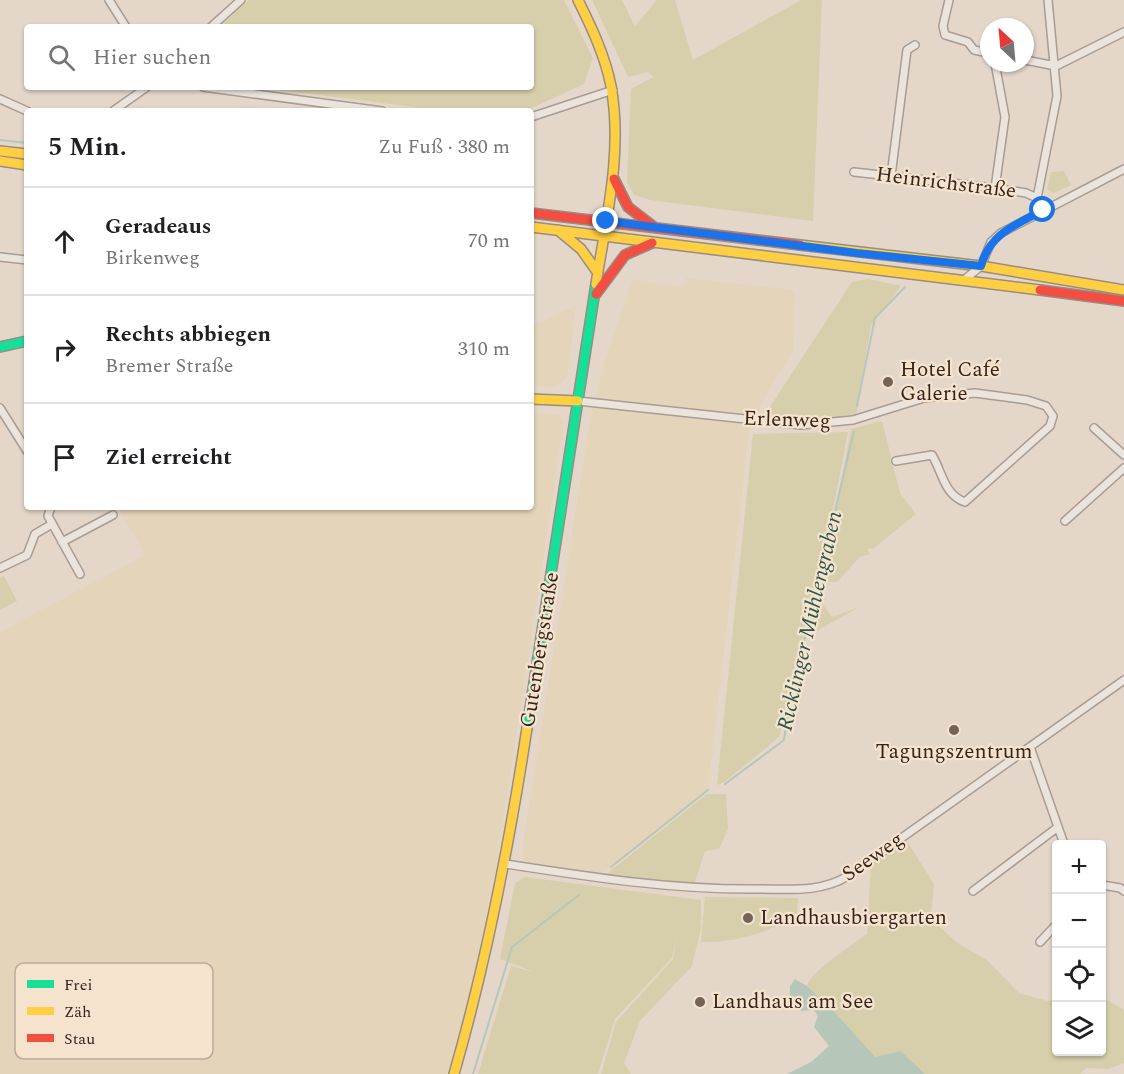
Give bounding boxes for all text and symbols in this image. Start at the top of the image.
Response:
north arrow [980,18,1034,72]
search box [24,24,534,90]
icon: search [45,41,78,74]
text: Hier suchen [93,41,211,74]
text: 5 Min. [48,127,127,167]
text: Zu Fuß · 380 m [378,132,510,162]
street label: Heinrichstraße [874,159,1018,207]
route start [1029,196,1055,222]
route end [592,207,618,233]
text: Geradeaus [105,210,211,243]
icon: ahead [48,225,81,258]
text: 70 m [468,226,510,256]
text: Birkenweg [105,243,200,273]
text: Rechts abbiegen [105,318,271,351]
icon: right [48,333,81,366]
text: 310 m [458,334,510,364]
text: Bremer Straße [105,351,233,381]
place label: Hotel Café Galerie [900,354,1000,410]
marker: Hotel Café Galerie [881,375,895,389]
street label: Erlenweg [743,402,831,438]
icon: arrive [48,441,81,474]
text: Ziel erreicht [105,441,232,474]
water label: Ricklinger Mühlengraben [769,507,851,734]
street label: Gutenbergstraße [512,570,568,730]
marker: Tagungszentrum [947,723,961,737]
place label: Tagungszentrum [875,736,1033,768]
street label: Seeweg [835,824,911,890]
map controls [1052,840,1106,1056]
button: + [1052,840,1106,894]
button: − [1052,894,1106,948]
place label: Landhausbiergarten [760,902,947,934]
marker: Landhausbiergarten [741,911,755,925]
button: locate [1052,948,1106,1002]
legend [15,963,213,1059]
text: Frei [64,973,92,997]
place label: Landhaus am See [712,986,873,1018]
marker: Landhaus am See [693,995,707,1009]
text: Zäh [64,1000,91,1024]
button: layers [1052,1002,1106,1056]
text: Stau [64,1027,95,1051]

